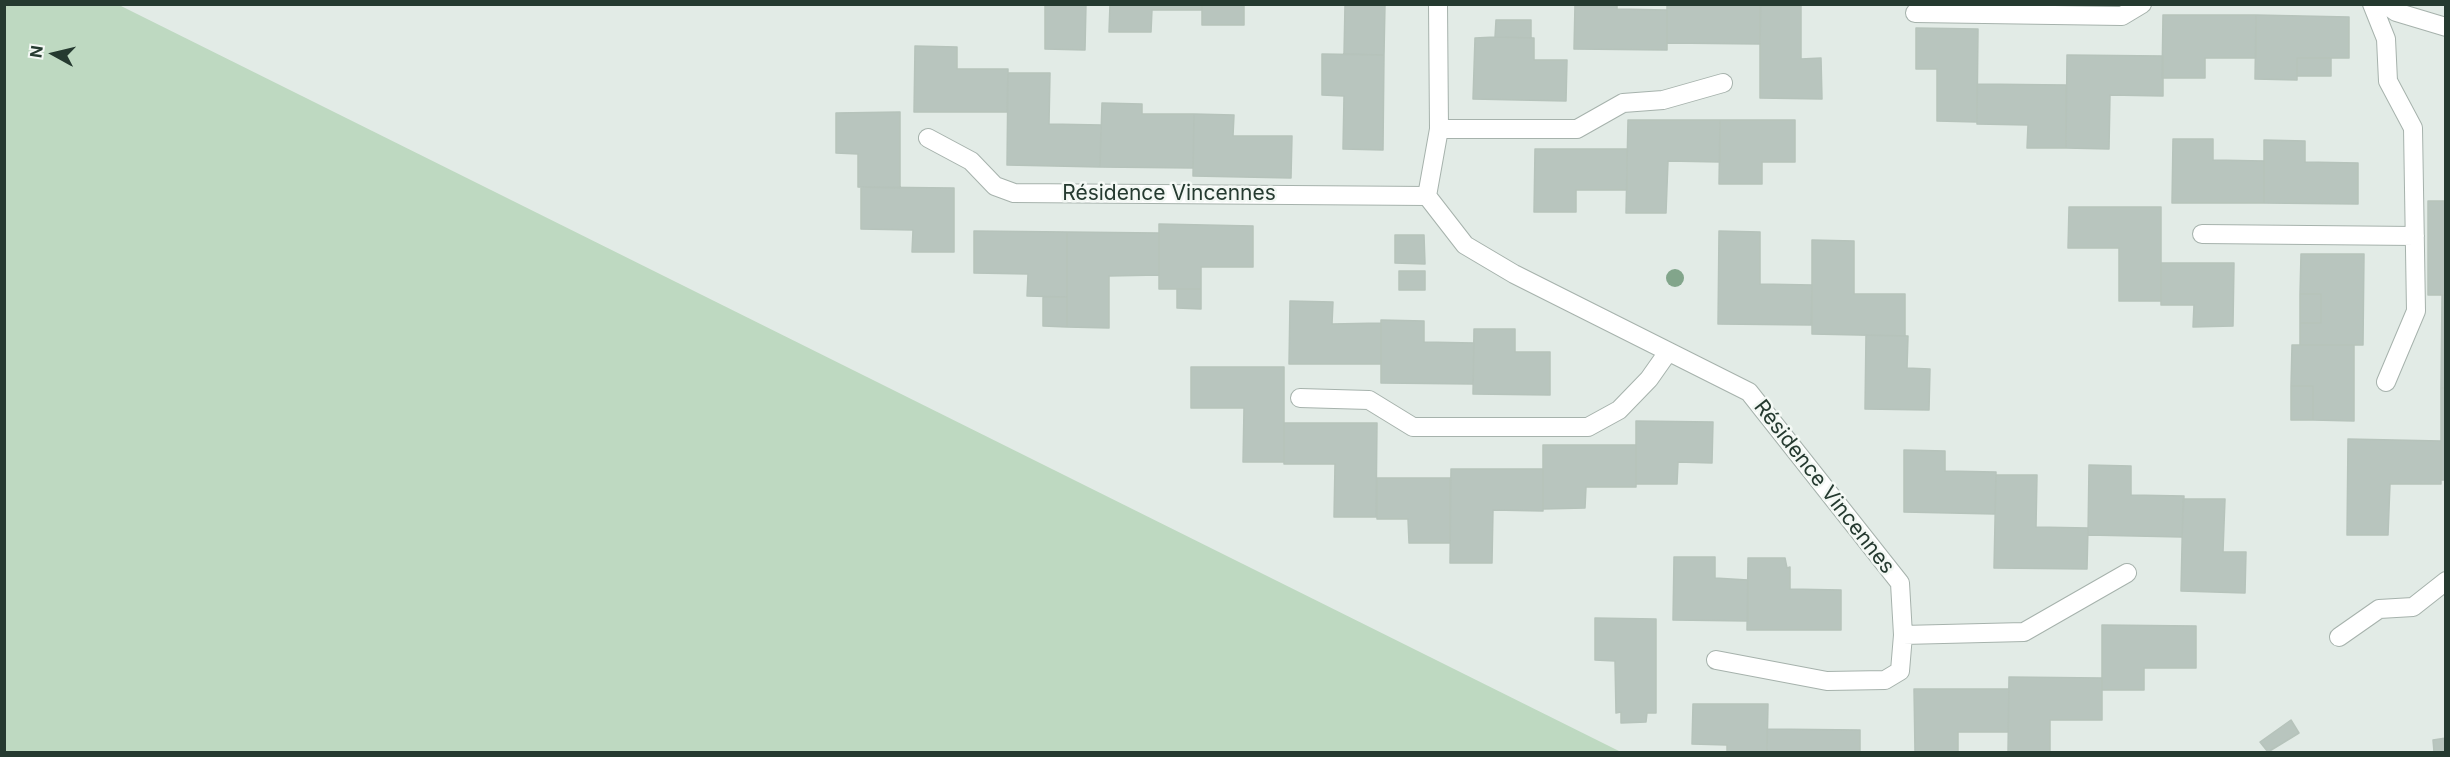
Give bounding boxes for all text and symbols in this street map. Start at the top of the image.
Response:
north arrow [24,24,84,84]
text: N [25,44,47,59]
street label: Résidence Vincennes [1062,181,1276,207]
street label: Résidence Vincennes [1748,395,1900,579]

